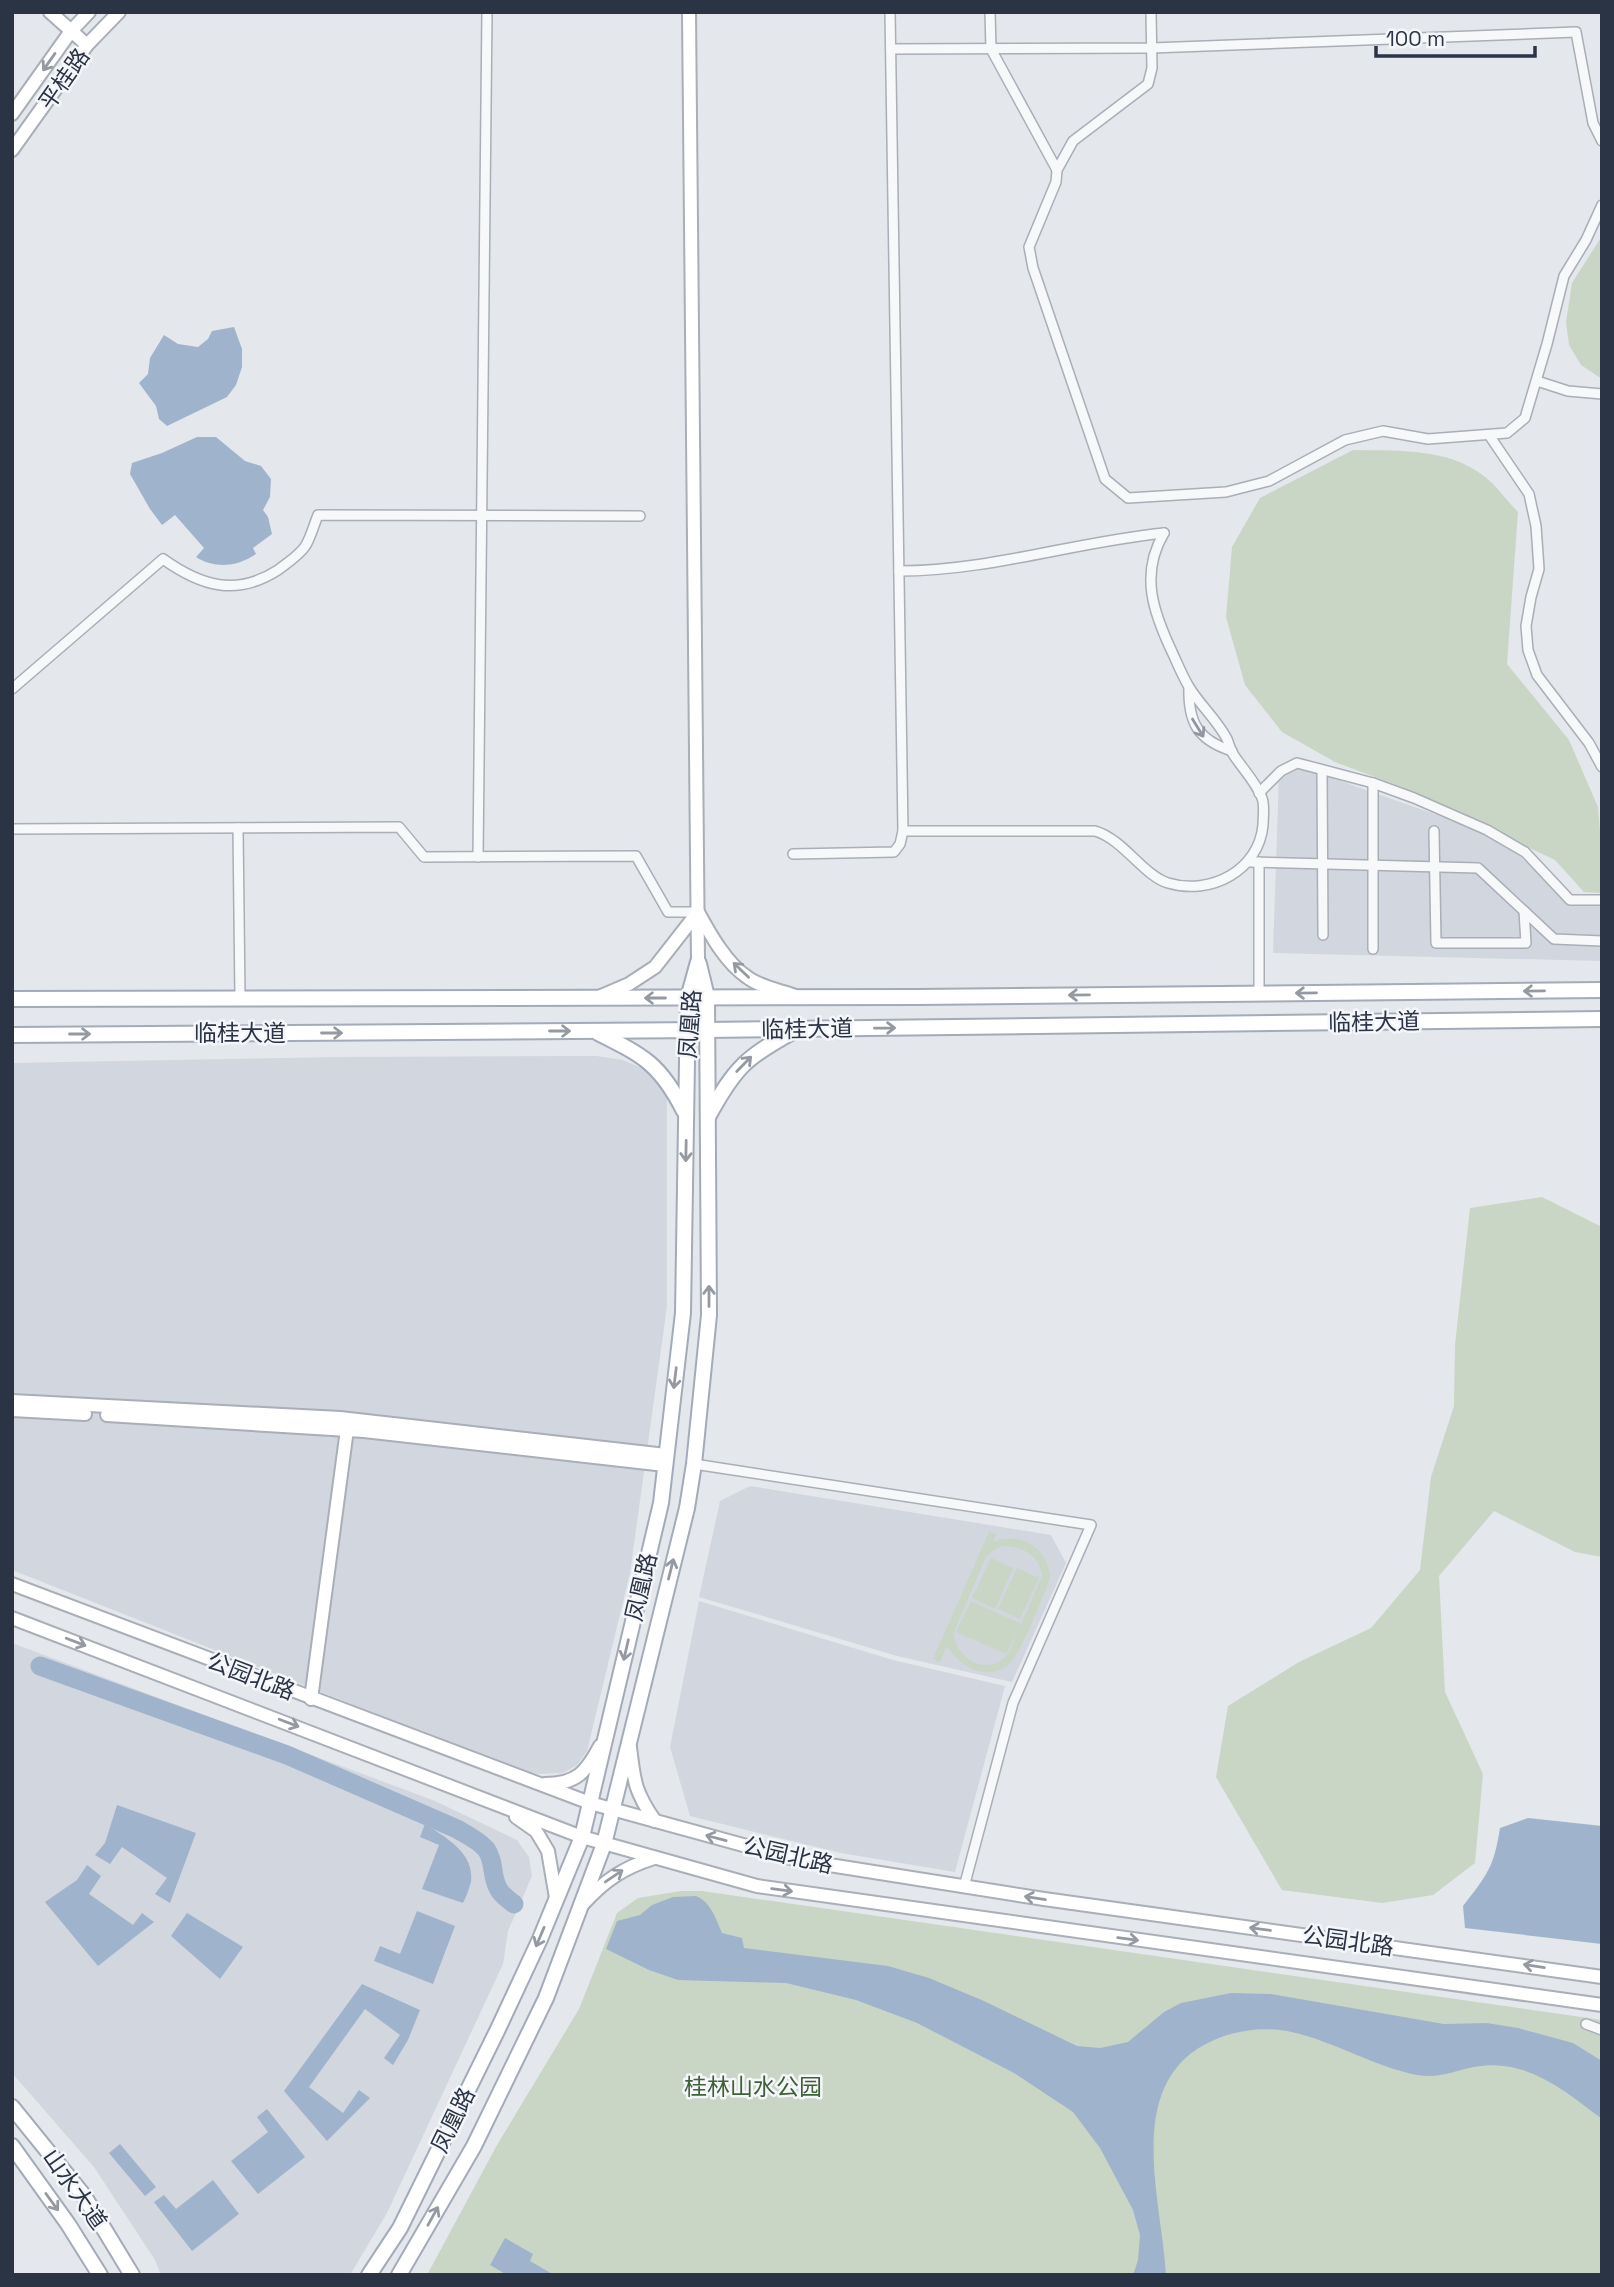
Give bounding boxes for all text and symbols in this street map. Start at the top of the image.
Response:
scale bar [1376,14,1535,58]
text: 100 m [1386,25,1445,52]
street label: 平桂路 [32,42,96,116]
one-way arrow [42,52,56,71]
one-way arrow [1192,717,1206,737]
one-way arrow [733,962,750,979]
one-way arrow [1522,984,1545,998]
one-way arrow [1295,986,1318,1000]
street label: 凤凰路 [673,989,707,1059]
one-way arrow [1067,989,1090,1002]
one-way arrow [644,991,667,1005]
street label: 临桂大道 [1328,1006,1420,1038]
street label: 临桂大道 [761,1013,853,1045]
street label: 临桂大道 [194,1018,286,1048]
one-way arrow [874,1021,897,1035]
one-way arrow [548,1024,571,1038]
one-way arrow [321,1026,344,1040]
one-way arrow [69,1027,92,1041]
one-way arrow [735,1056,752,1073]
one-way arrow [679,1139,692,1162]
one-way arrow [702,1285,716,1308]
one-way arrow [669,1366,682,1389]
street label: 凤凰路 [619,1550,663,1624]
one-way arrow [665,1558,679,1581]
one-way arrow [65,1637,86,1650]
one-way arrow [619,1638,632,1660]
street label: 公园北路 [203,1646,299,1706]
one-way arrow [277,1718,299,1731]
street label: 公园北路 [740,1830,836,1880]
one-way arrow [705,1831,727,1844]
one-way arrow [604,1869,623,1884]
one-way arrow [770,1884,793,1897]
one-way arrow [1024,1891,1047,1904]
street label: 公园北路 [1300,1920,1396,1962]
one-way arrow [1250,1922,1272,1935]
one-way arrow [533,1926,546,1947]
one-way arrow [1117,1932,1139,1945]
one-way arrow [1523,1960,1546,1973]
park label: 桂林山水公园 [684,2072,822,2102]
street label: 凤凰路 [424,2082,482,2158]
street label: 山水大道 [36,2143,114,2235]
one-way arrow [45,2192,59,2211]
one-way arrow [427,2206,441,2227]

